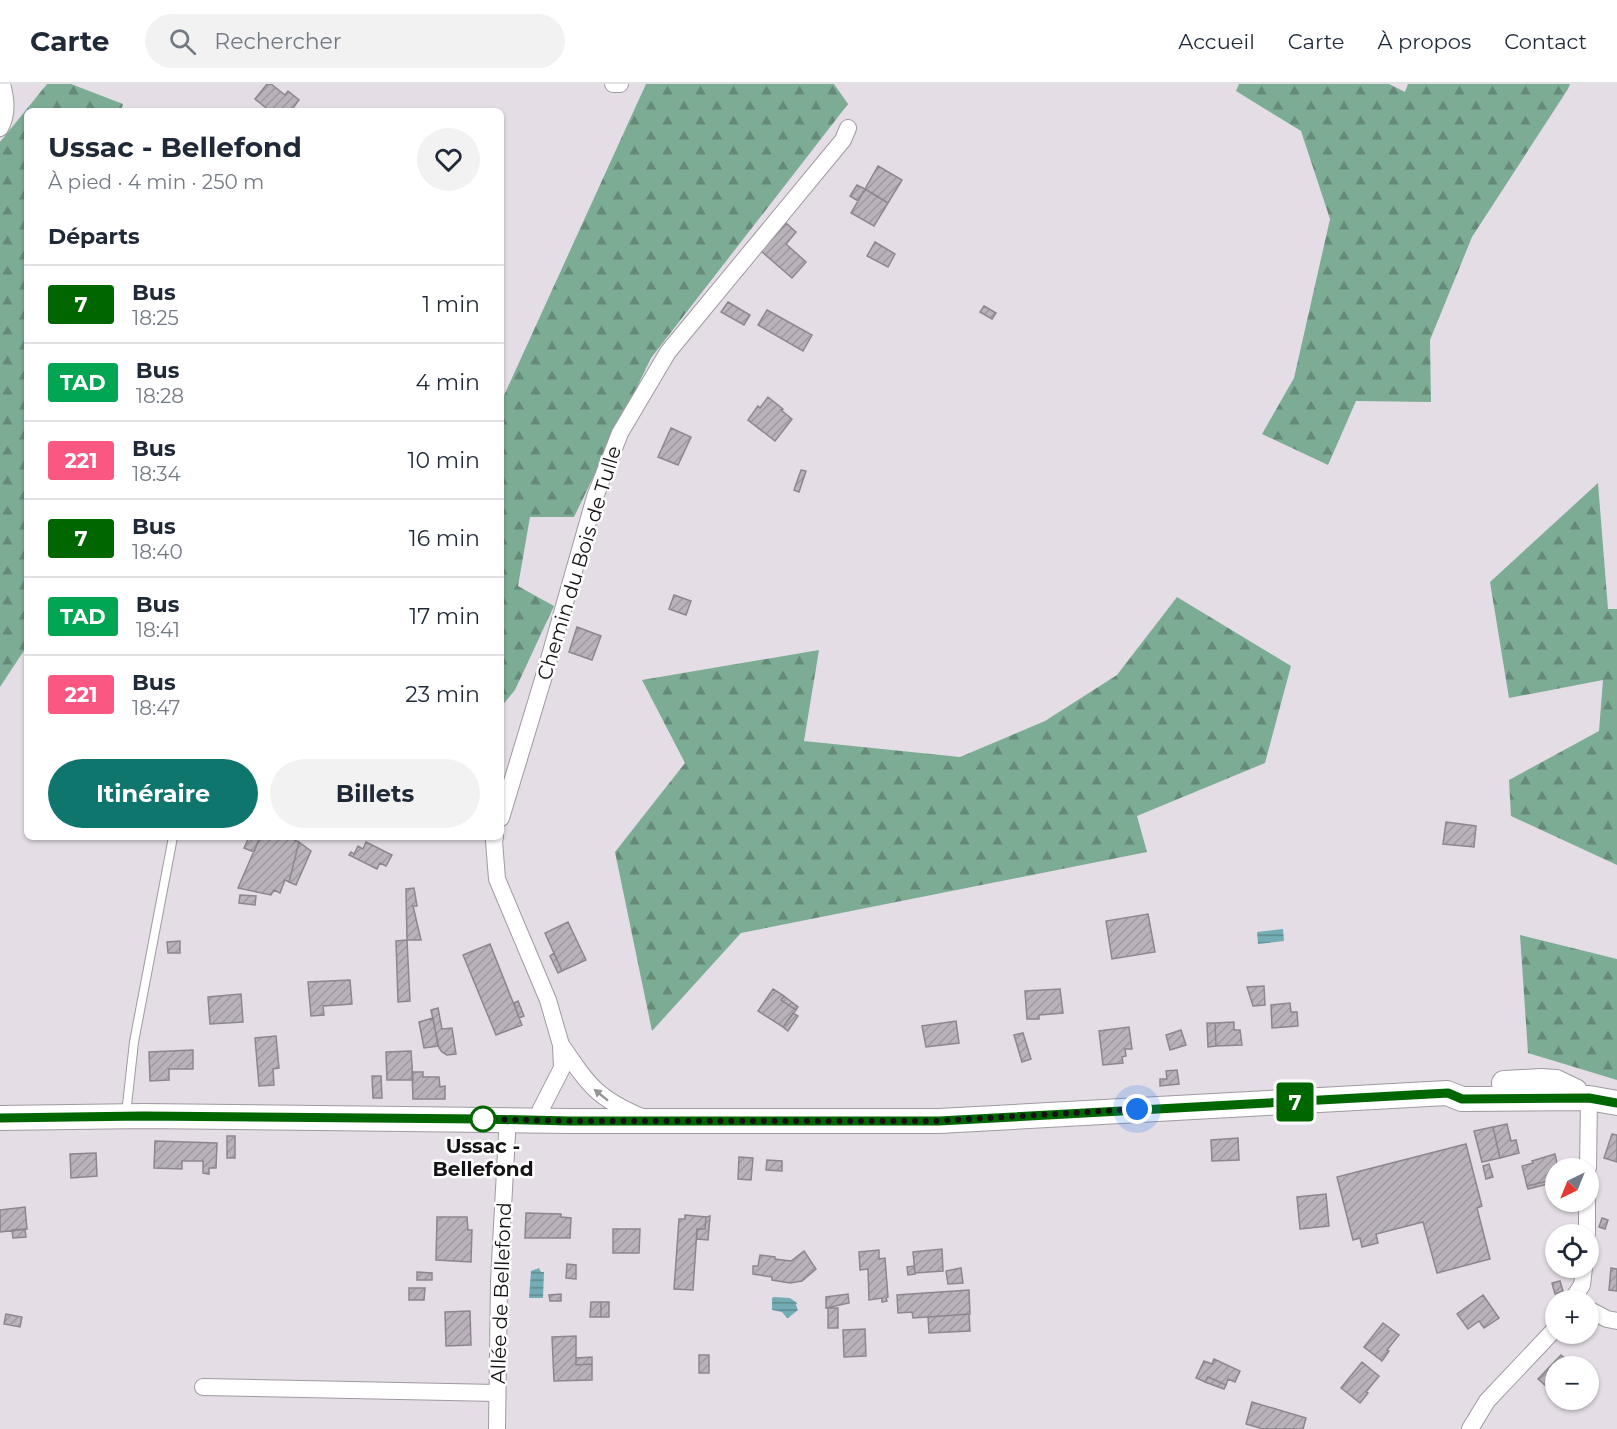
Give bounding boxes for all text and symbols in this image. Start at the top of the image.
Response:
search box [145,14,565,68]
text: Carte [30,24,109,58]
icon: search [166,25,199,58]
text: Rechercher [214,28,342,55]
text: Accueil [1178,29,1255,54]
text: Carte [1288,29,1344,54]
text: À propos [1377,29,1471,54]
text: Contact [1504,29,1587,54]
button: heart [417,128,480,191]
text: Ussac - Bellefond [48,130,302,164]
text: À pied · 4 min · 250 m [48,170,264,194]
text: Départs [48,223,140,250]
text: Bus [132,279,176,306]
text: 1 min [422,291,480,318]
text: 7 [74,292,88,317]
text: 18:25 [132,306,179,330]
text: Bus [136,357,179,384]
text: 4 min [416,369,480,396]
text: TAD [60,370,106,395]
text: 18:28 [136,384,184,408]
text: Bus [132,435,176,462]
street label: Chemin du Bois de Tulle [532,443,626,683]
text: 10 min [408,447,480,474]
text: 221 [64,448,98,473]
text: 18:34 [132,462,181,486]
text: Bus [132,513,176,540]
text: 16 min [409,525,480,552]
text: 7 [74,526,88,551]
text: 18:40 [132,540,183,564]
text: Bus [136,591,179,618]
text: 17 min [409,603,480,630]
text: TAD [60,604,106,629]
text: 18:41 [136,618,180,642]
text: Bus [132,669,176,696]
text: 23 min [405,681,480,708]
text: 221 [64,682,98,707]
text: 18:47 [132,696,180,720]
button: Itinéraire [48,759,258,828]
button: Billets [270,759,480,828]
line badge: 7 [1276,1082,1314,1122]
one-way arrow [594,1089,609,1101]
text: 7 [1288,1090,1302,1115]
your location [1122,1094,1152,1124]
marker: Ussac - Bellefond [470,1106,496,1132]
place label: Ussac - Bellefond [432,1134,534,1181]
north arrow [1545,1158,1599,1212]
map controls [1545,1158,1599,1410]
street label: Allée de Bellefond [486,1202,516,1384]
button: locate [1545,1224,1599,1278]
button: + [1545,1290,1599,1344]
button: − [1545,1356,1599,1410]

